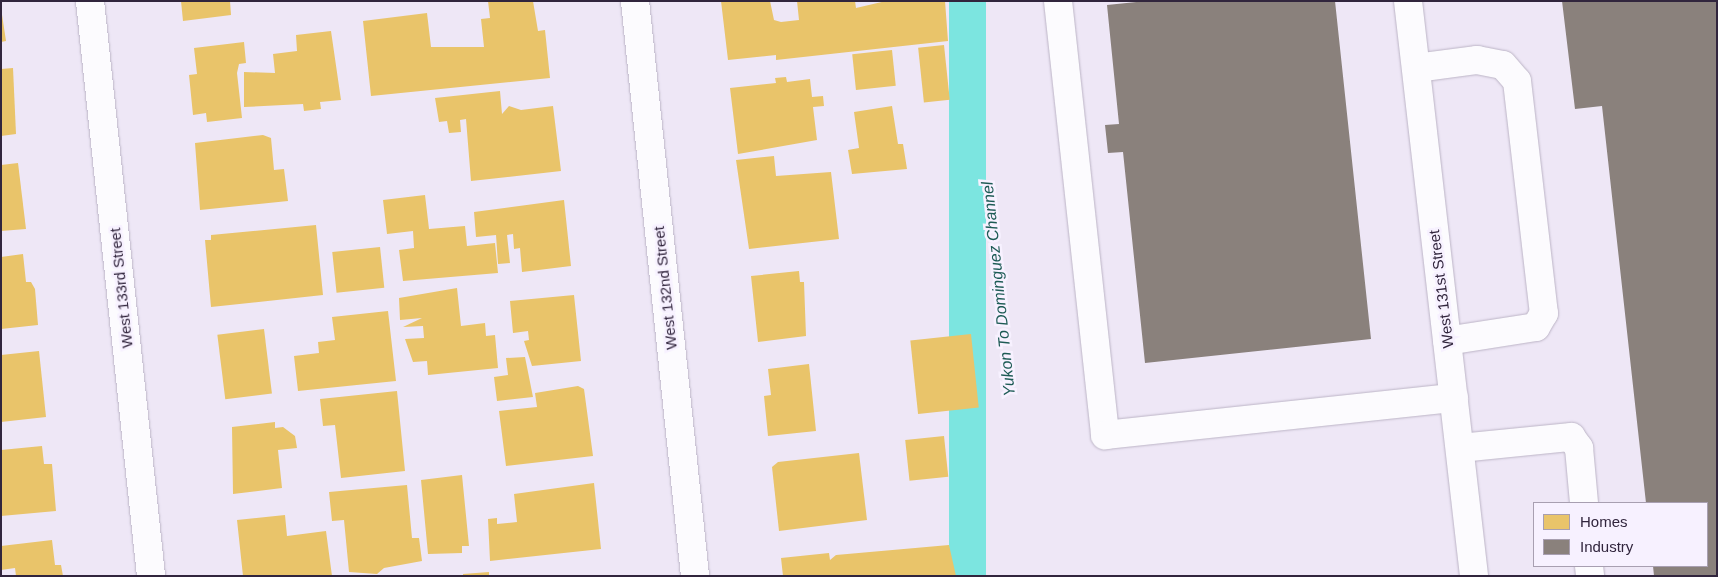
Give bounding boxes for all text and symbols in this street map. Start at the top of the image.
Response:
water label: Yukon To Dominguez Channel [978,181,1020,397]
street label: West 132nd Street [650,225,680,351]
street label: West 133rd Street [106,227,136,349]
street label: West 131st Street [1425,229,1457,349]
legend [1533,502,1708,567]
text: Homes [1580,513,1628,530]
text: Industry [1580,538,1633,555]

